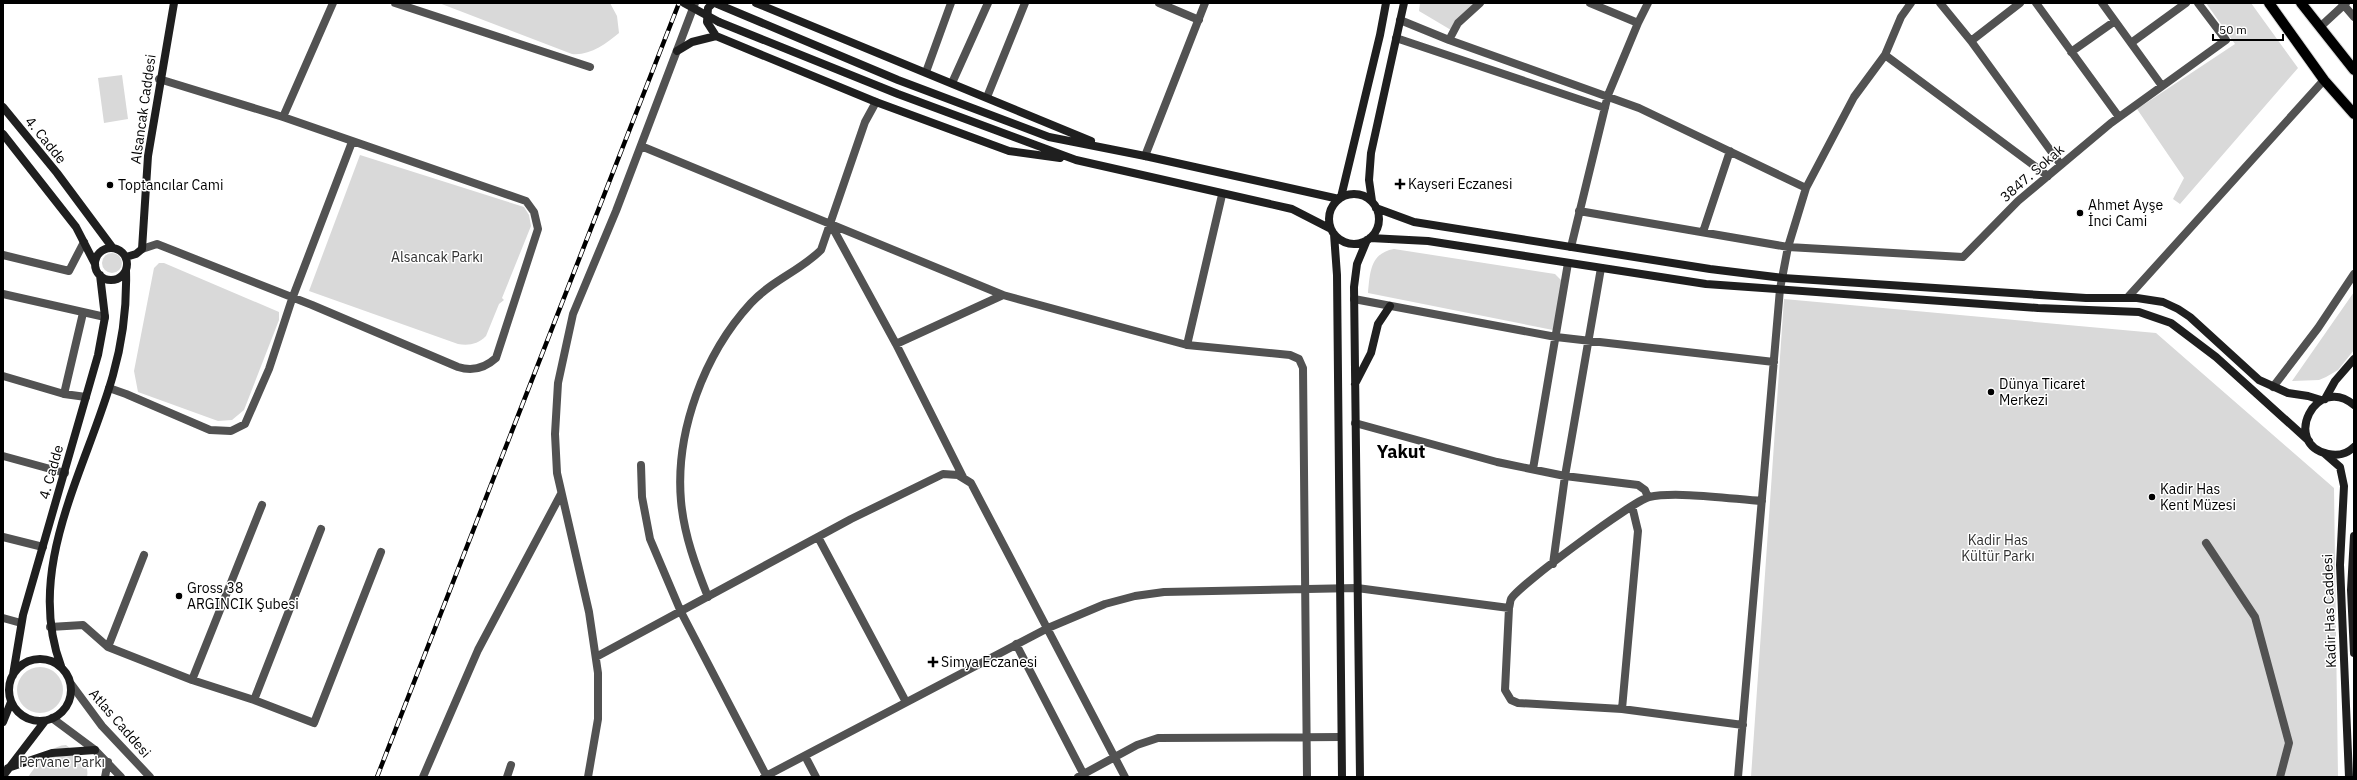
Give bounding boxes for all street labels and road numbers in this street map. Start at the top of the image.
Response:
street label: Alsancak Caddesi [126,53,160,165]
street label: 4. Cadde [22,113,71,168]
street label: 3847. Sokak [1996,140,2068,206]
street label: 4. Cadde [35,442,67,501]
street label: Kadir Has Caddesi [2318,554,2340,668]
street label: Atlas Caddesi [85,685,155,761]

